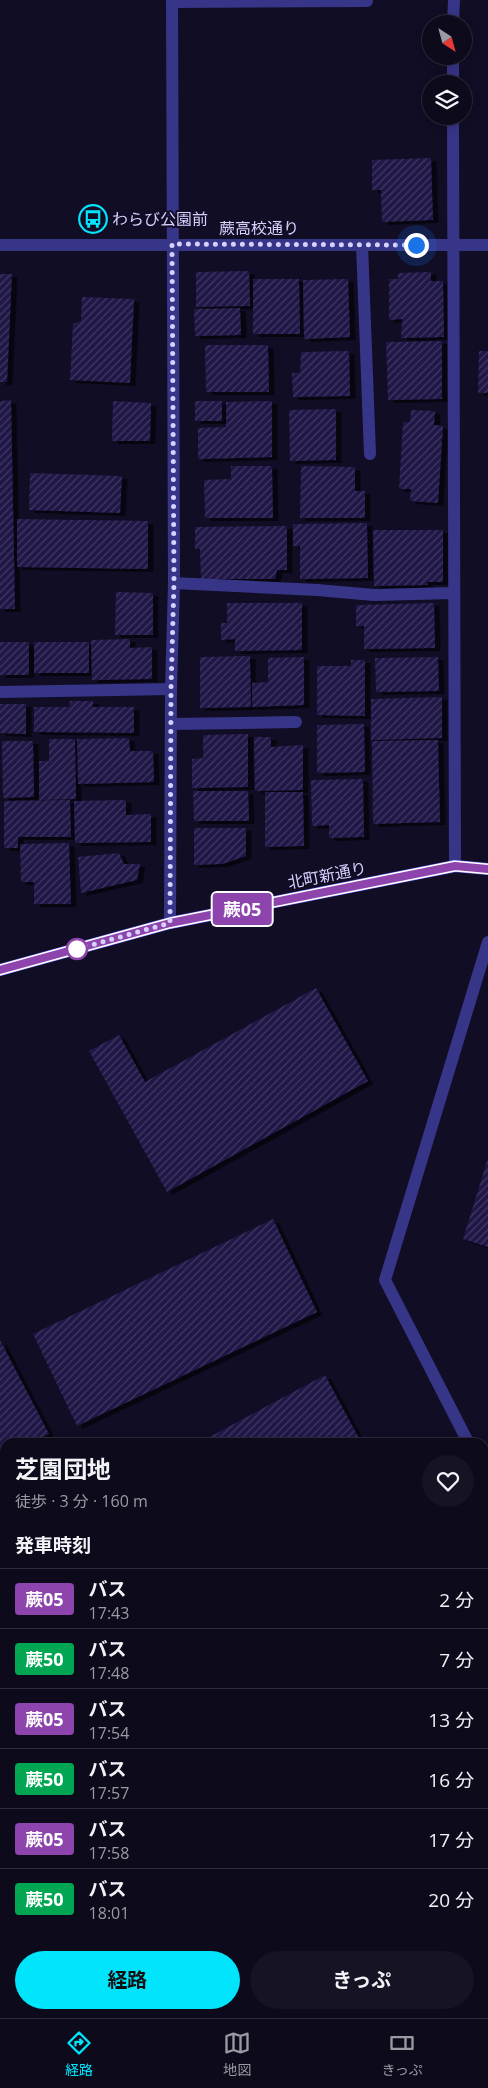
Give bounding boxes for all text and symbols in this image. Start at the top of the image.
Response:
north arrow [422,15,472,65]
map controls [422,15,472,125]
button: layers [422,75,472,125]
bus stop icon: わらび公園前 [78,204,108,234]
place label: わらび公園前 [112,208,208,230]
street label: 蕨高校通り [219,217,299,239]
your location [404,233,429,258]
street label: 北町新通り [286,857,368,893]
line badge: 蕨05 [213,893,271,925]
text: 蕨05 [223,897,261,921]
unlabelled marker [66,938,88,960]
text: 芝園団地 [15,1452,111,1485]
button: heart [422,1455,474,1507]
text: 徒歩 · 3 分 · 160 m [15,1490,148,1512]
text: 発車時刻 [15,1532,91,1558]
text: バス [89,1576,127,1602]
text: 蕨05 [25,1587,64,1611]
text: 2 分 [439,1587,474,1613]
text: 17:43 [89,1602,129,1624]
text: バス [89,1636,127,1662]
text: 蕨50 [25,1647,64,1671]
text: 7 分 [439,1647,474,1673]
text: 17:48 [89,1662,129,1684]
text: バス [89,1696,127,1722]
text: 蕨05 [25,1707,64,1731]
text: 13 分 [428,1707,474,1733]
text: 17:54 [89,1722,129,1744]
text: バス [89,1756,127,1782]
text: 蕨50 [25,1767,64,1791]
text: 16 分 [428,1767,474,1793]
text: 17:57 [89,1782,129,1804]
text: バス [89,1816,127,1842]
text: 蕨05 [25,1827,64,1851]
text: 17 分 [428,1827,474,1853]
text: 17:58 [89,1842,129,1864]
text: バス [89,1876,127,1902]
text: 蕨50 [25,1887,64,1911]
text: 20 分 [428,1887,474,1913]
text: 18:01 [89,1902,129,1924]
button: 経路 [15,1951,240,2009]
button: きっぷ [250,1951,474,2009]
tab: 経路 [65,2029,93,2079]
tab: 地図 [223,2029,251,2079]
tab: きっぷ [381,2029,423,2079]

